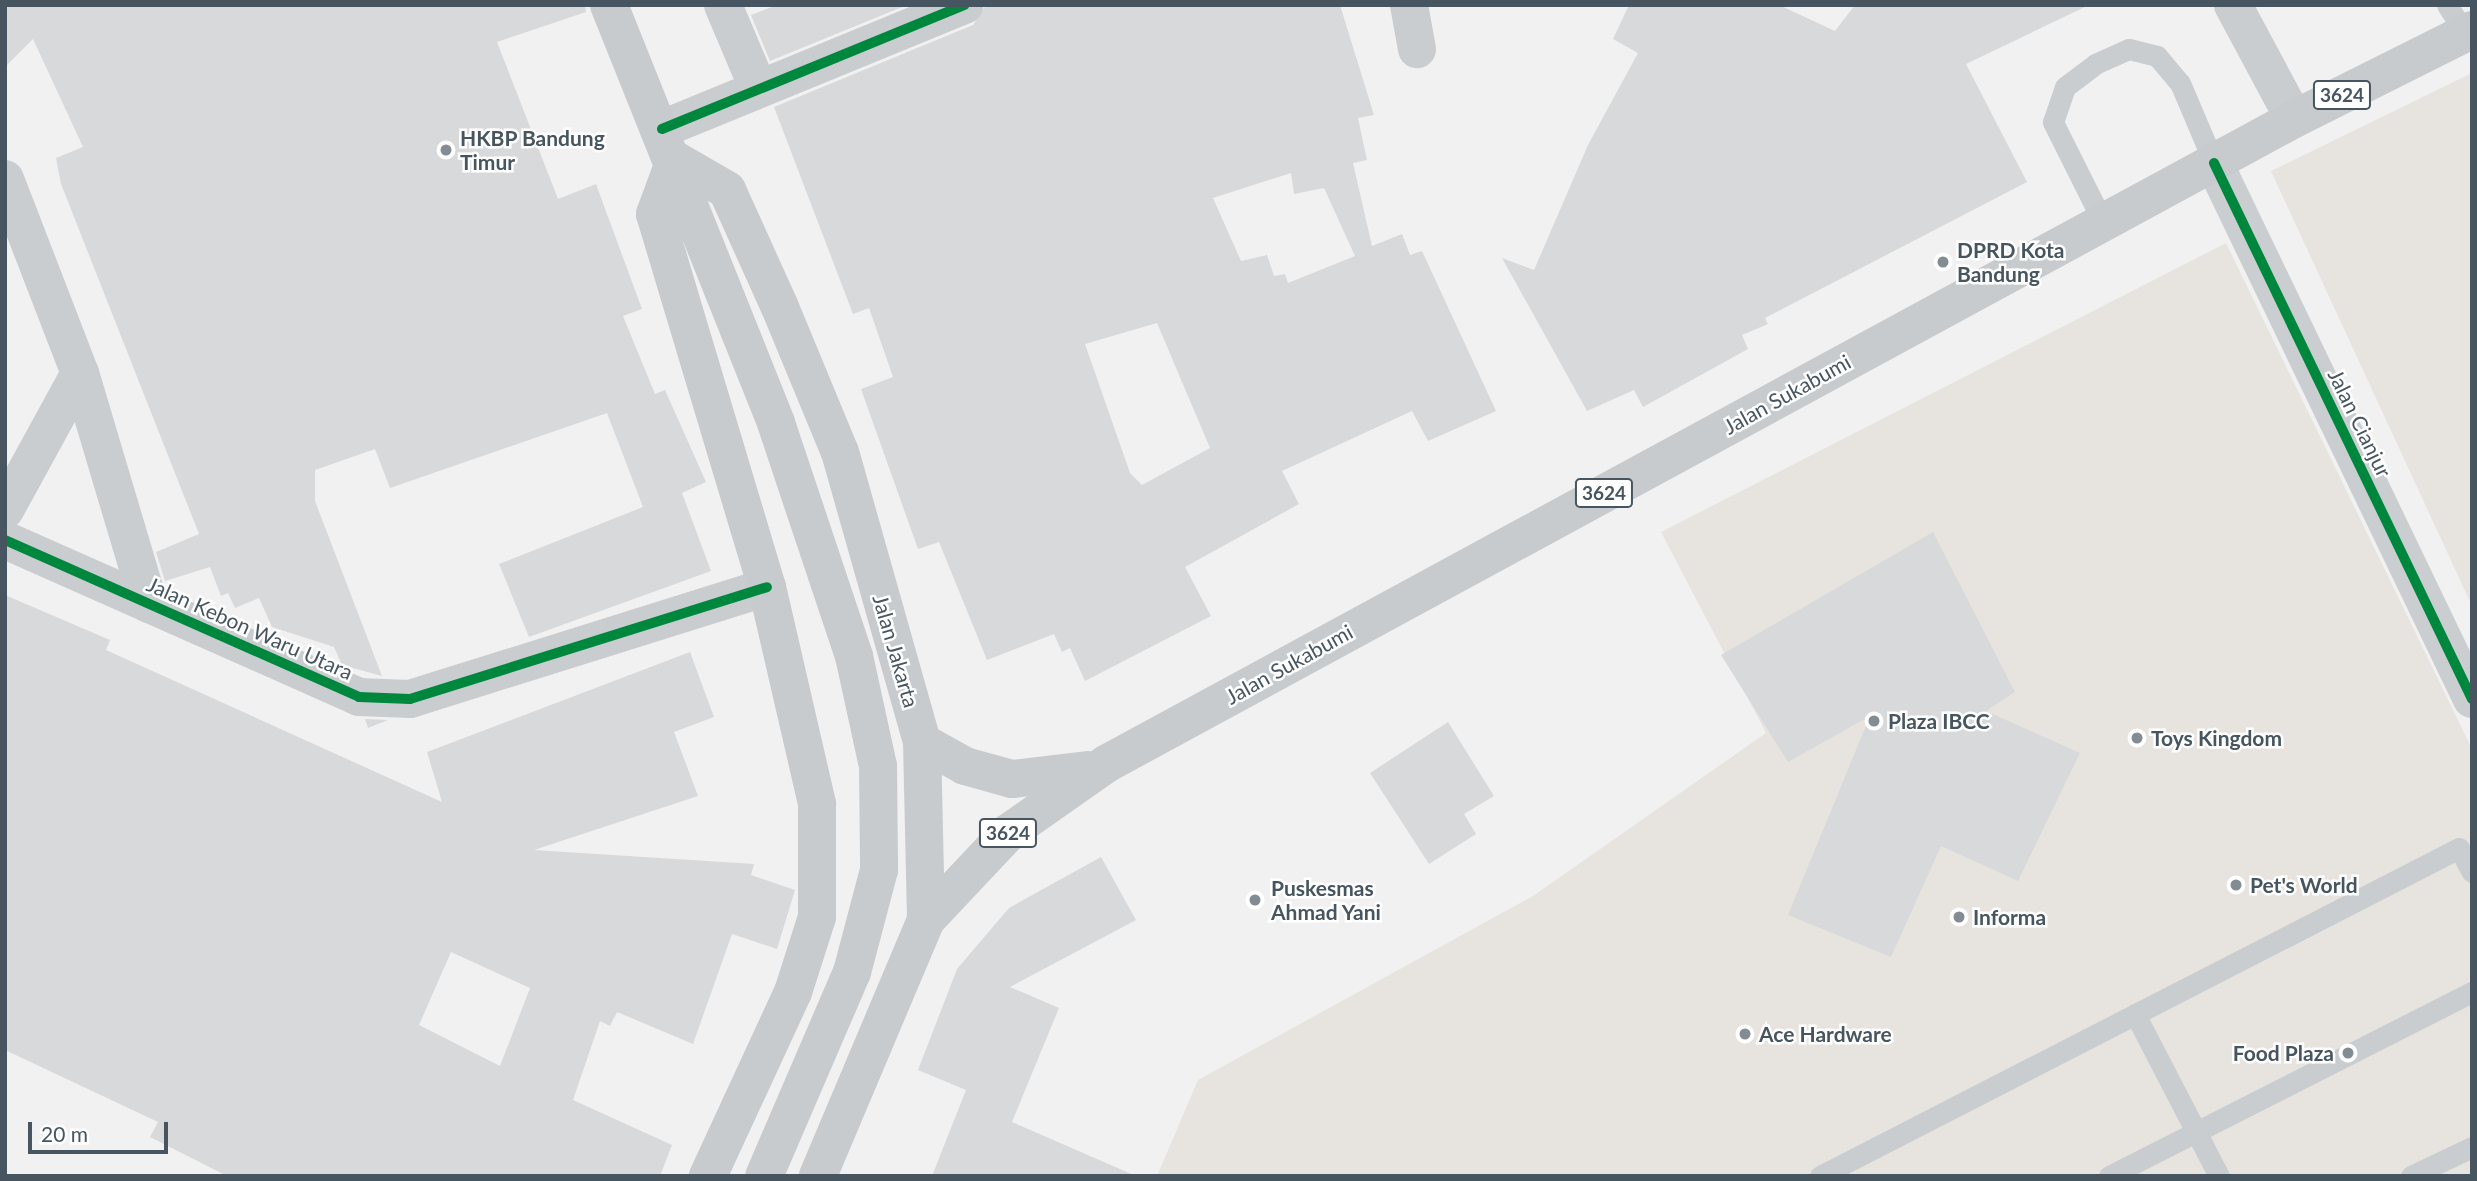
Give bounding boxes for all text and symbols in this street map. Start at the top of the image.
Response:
road number: 3624 [2312,80,2372,110]
place label: HKBP Bandung Timur [460,125,605,175]
marker: HKBP Bandung Timur [438,142,454,158]
place label: DPRD Kota Bandung [1957,237,2064,287]
marker: DPRD Kota Bandung [1935,254,1951,270]
street label: Jalan Sukabumi [1719,349,1855,439]
street label: Jalan Cianjur [2323,365,2397,481]
road number: 3624 [1574,478,1634,508]
street label: Jalan Kebon Waru Utara [143,571,357,685]
street label: Jalan Jakarta [868,591,924,711]
street label: Jalan Sukabumi [1221,619,1357,709]
place label: Plaza IBCC [1888,708,1990,734]
marker: Plaza IBCC [1866,713,1882,729]
place label: Toys Kingdom [2151,725,2282,751]
marker: Toys Kingdom [2129,730,2145,746]
road number: 3624 [978,818,1038,848]
place label: Pet's World [2250,872,2358,898]
place label: Puskesmas Ahmad Yani [1271,875,1382,925]
marker: Pet's World [2228,877,2244,893]
marker: Puskesmas Ahmad Yani [1245,890,1265,910]
place label: Informa [1973,904,2046,930]
marker: Informa [1951,909,1967,925]
place label: Ace Hardware [1759,1021,1892,1047]
marker: Ace Hardware [1737,1026,1753,1042]
place label: Food Plaza [2233,1040,2334,1066]
marker: Food Plaza [2340,1045,2356,1061]
scale bar [32,1108,172,1152]
text: 20 m [41,1121,88,1146]

